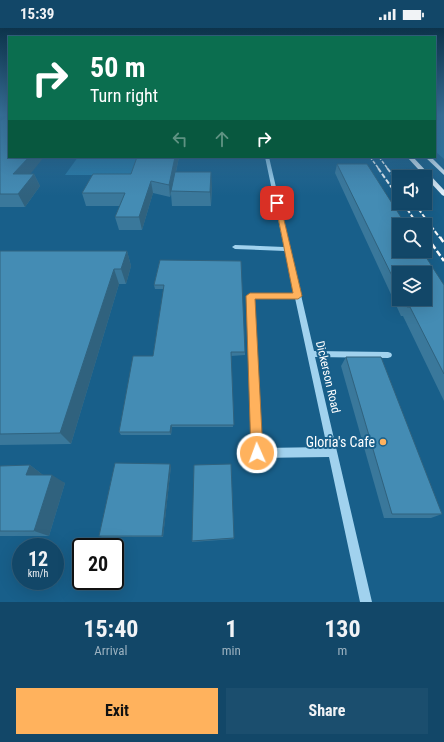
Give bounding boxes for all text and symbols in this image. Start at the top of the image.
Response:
text: 15:39 [20,5,54,23]
text: 50 m [90,51,146,84]
icon: right [24,52,76,104]
text: Turn right [90,85,158,106]
icon: left [169,128,191,150]
icon: ahead [211,128,233,150]
icon: right [253,128,275,150]
map controls [392,170,432,306]
button: sound [392,170,432,210]
pin [260,186,294,220]
icon: arrive [266,192,288,214]
button: search [392,218,432,258]
button: layers [392,266,432,306]
street label: Dickerson Road [313,339,343,415]
position arrow [236,432,278,474]
place label: Gloria's Cafe [306,434,375,450]
marker: Gloria's Cafe [378,437,388,447]
speed limit sign: 20 [72,538,124,590]
text: 12 [28,547,48,571]
text: km/h [28,568,48,579]
text: 15:40 [83,615,138,643]
text: 1 [225,615,237,643]
text: 130 [324,615,361,643]
text: Arrival [94,643,127,658]
text: min [222,643,241,658]
text: m [338,643,347,658]
button: Exit [16,688,218,734]
button: Share [226,688,428,734]

